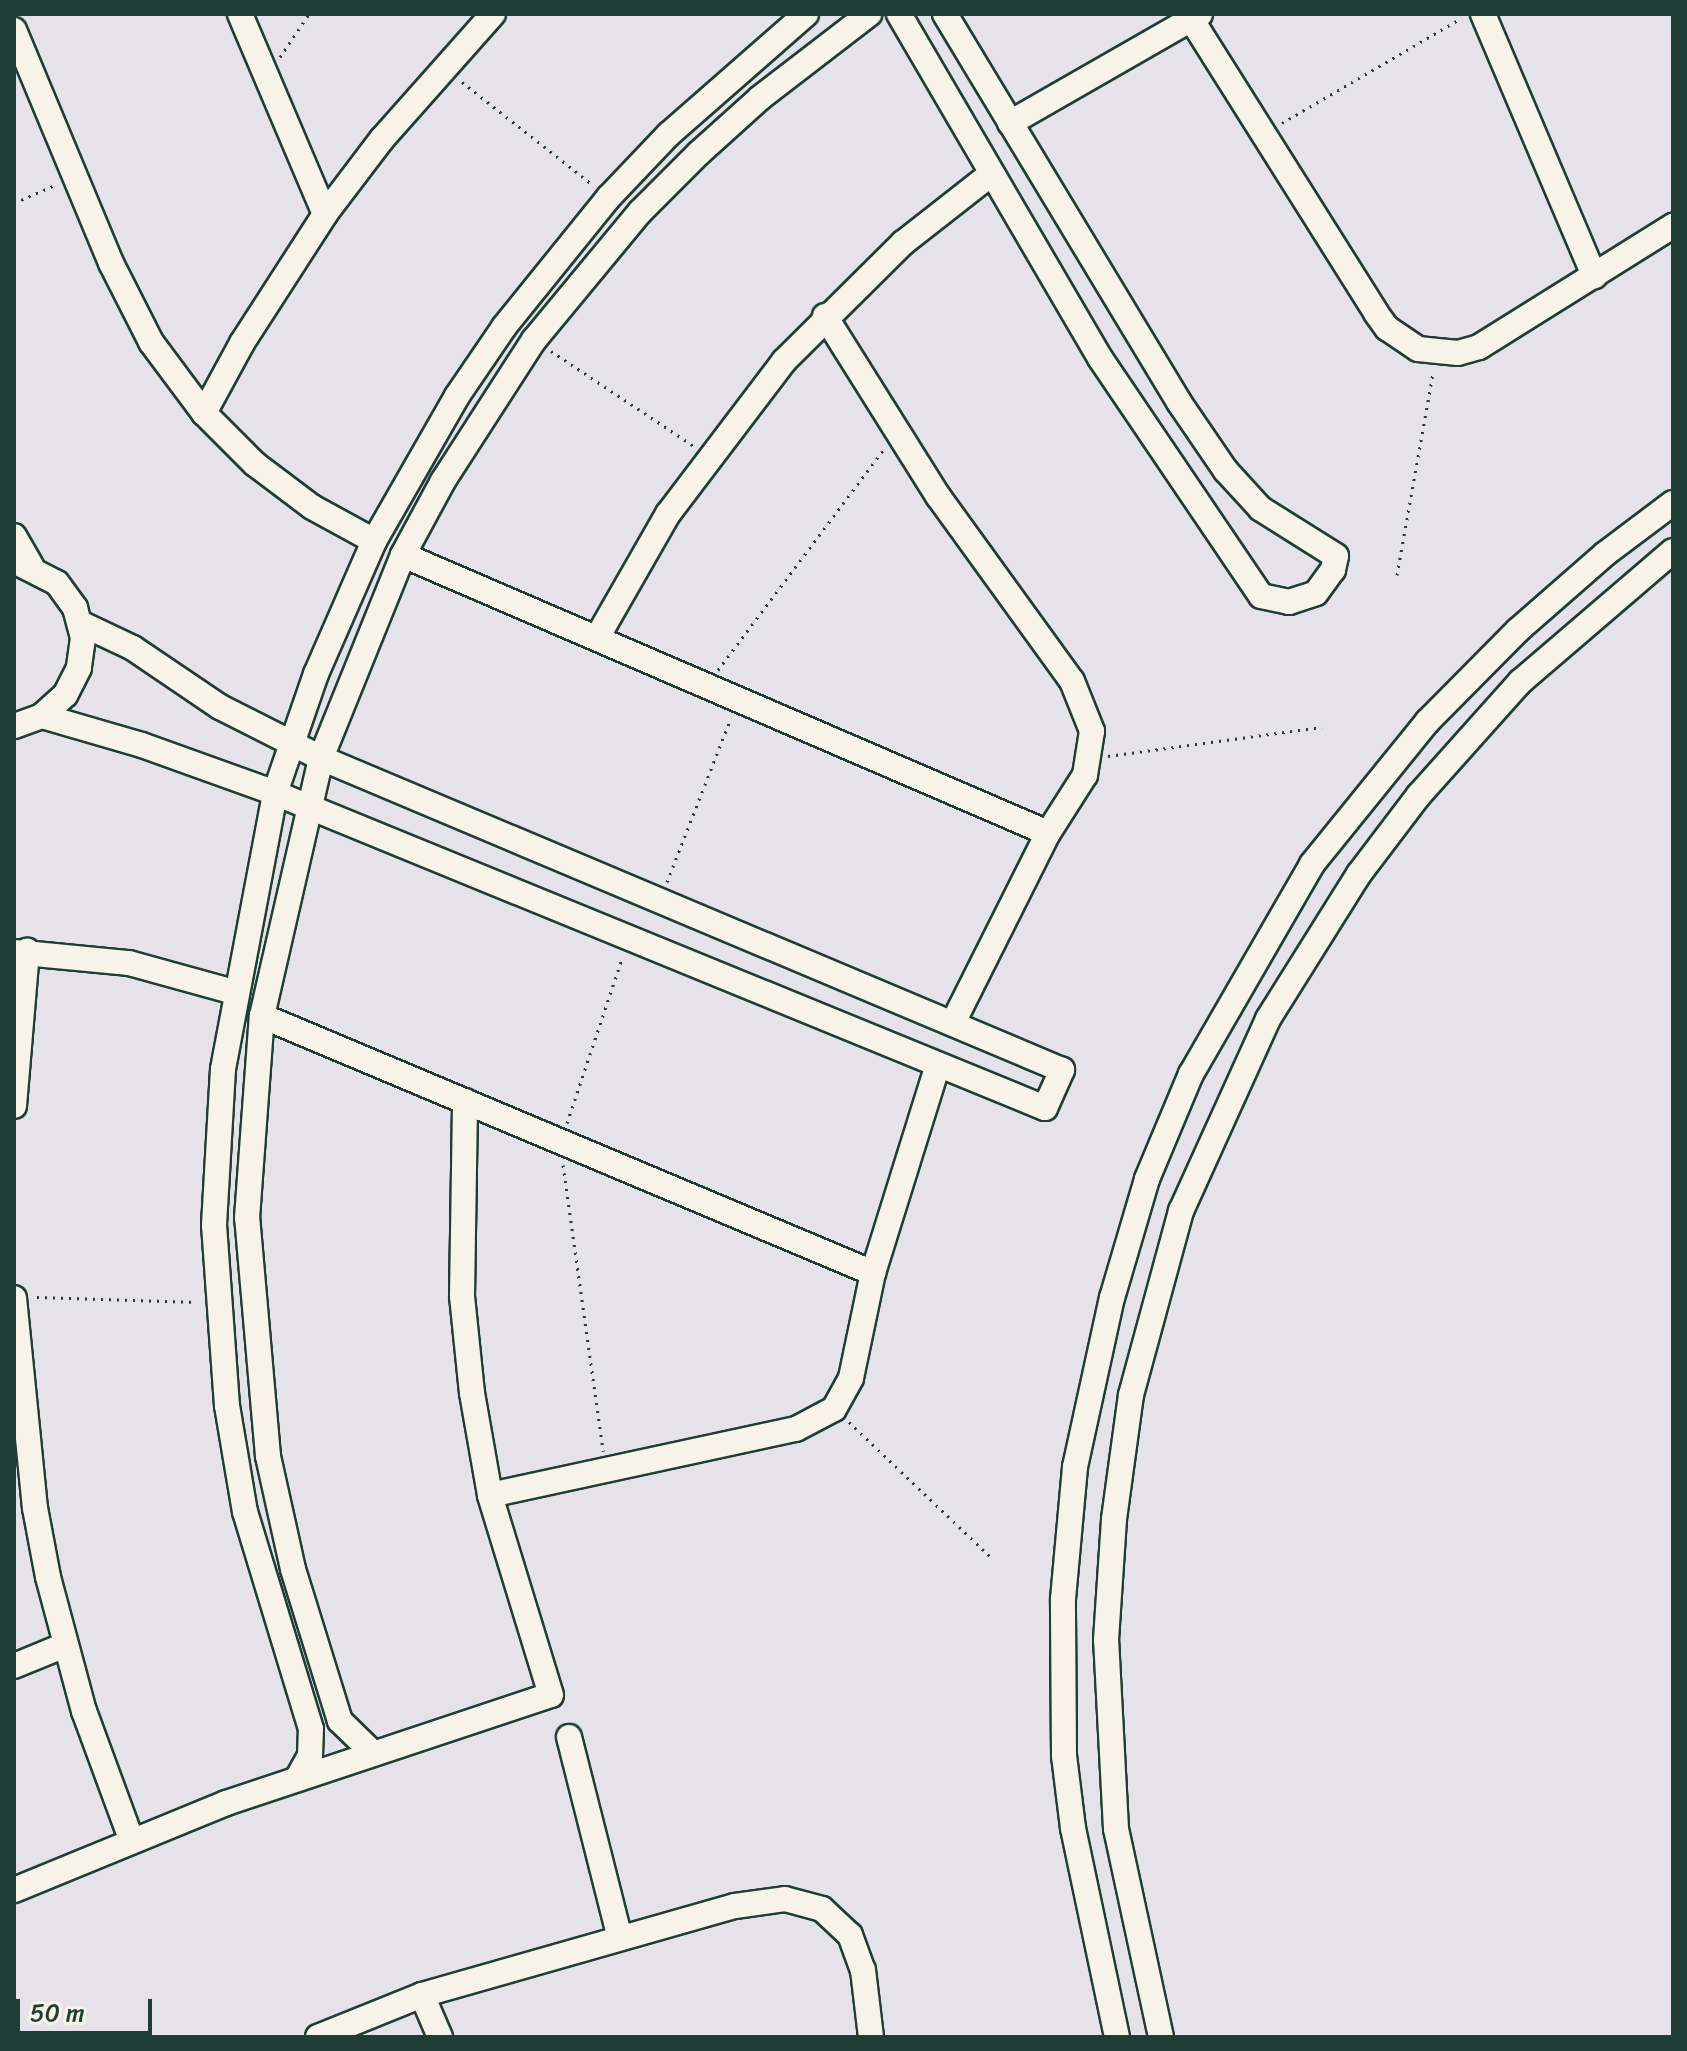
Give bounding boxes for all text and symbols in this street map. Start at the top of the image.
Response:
scale bar [20,1983,156,2033]
text: 50 m [30,1992,85,2034]

